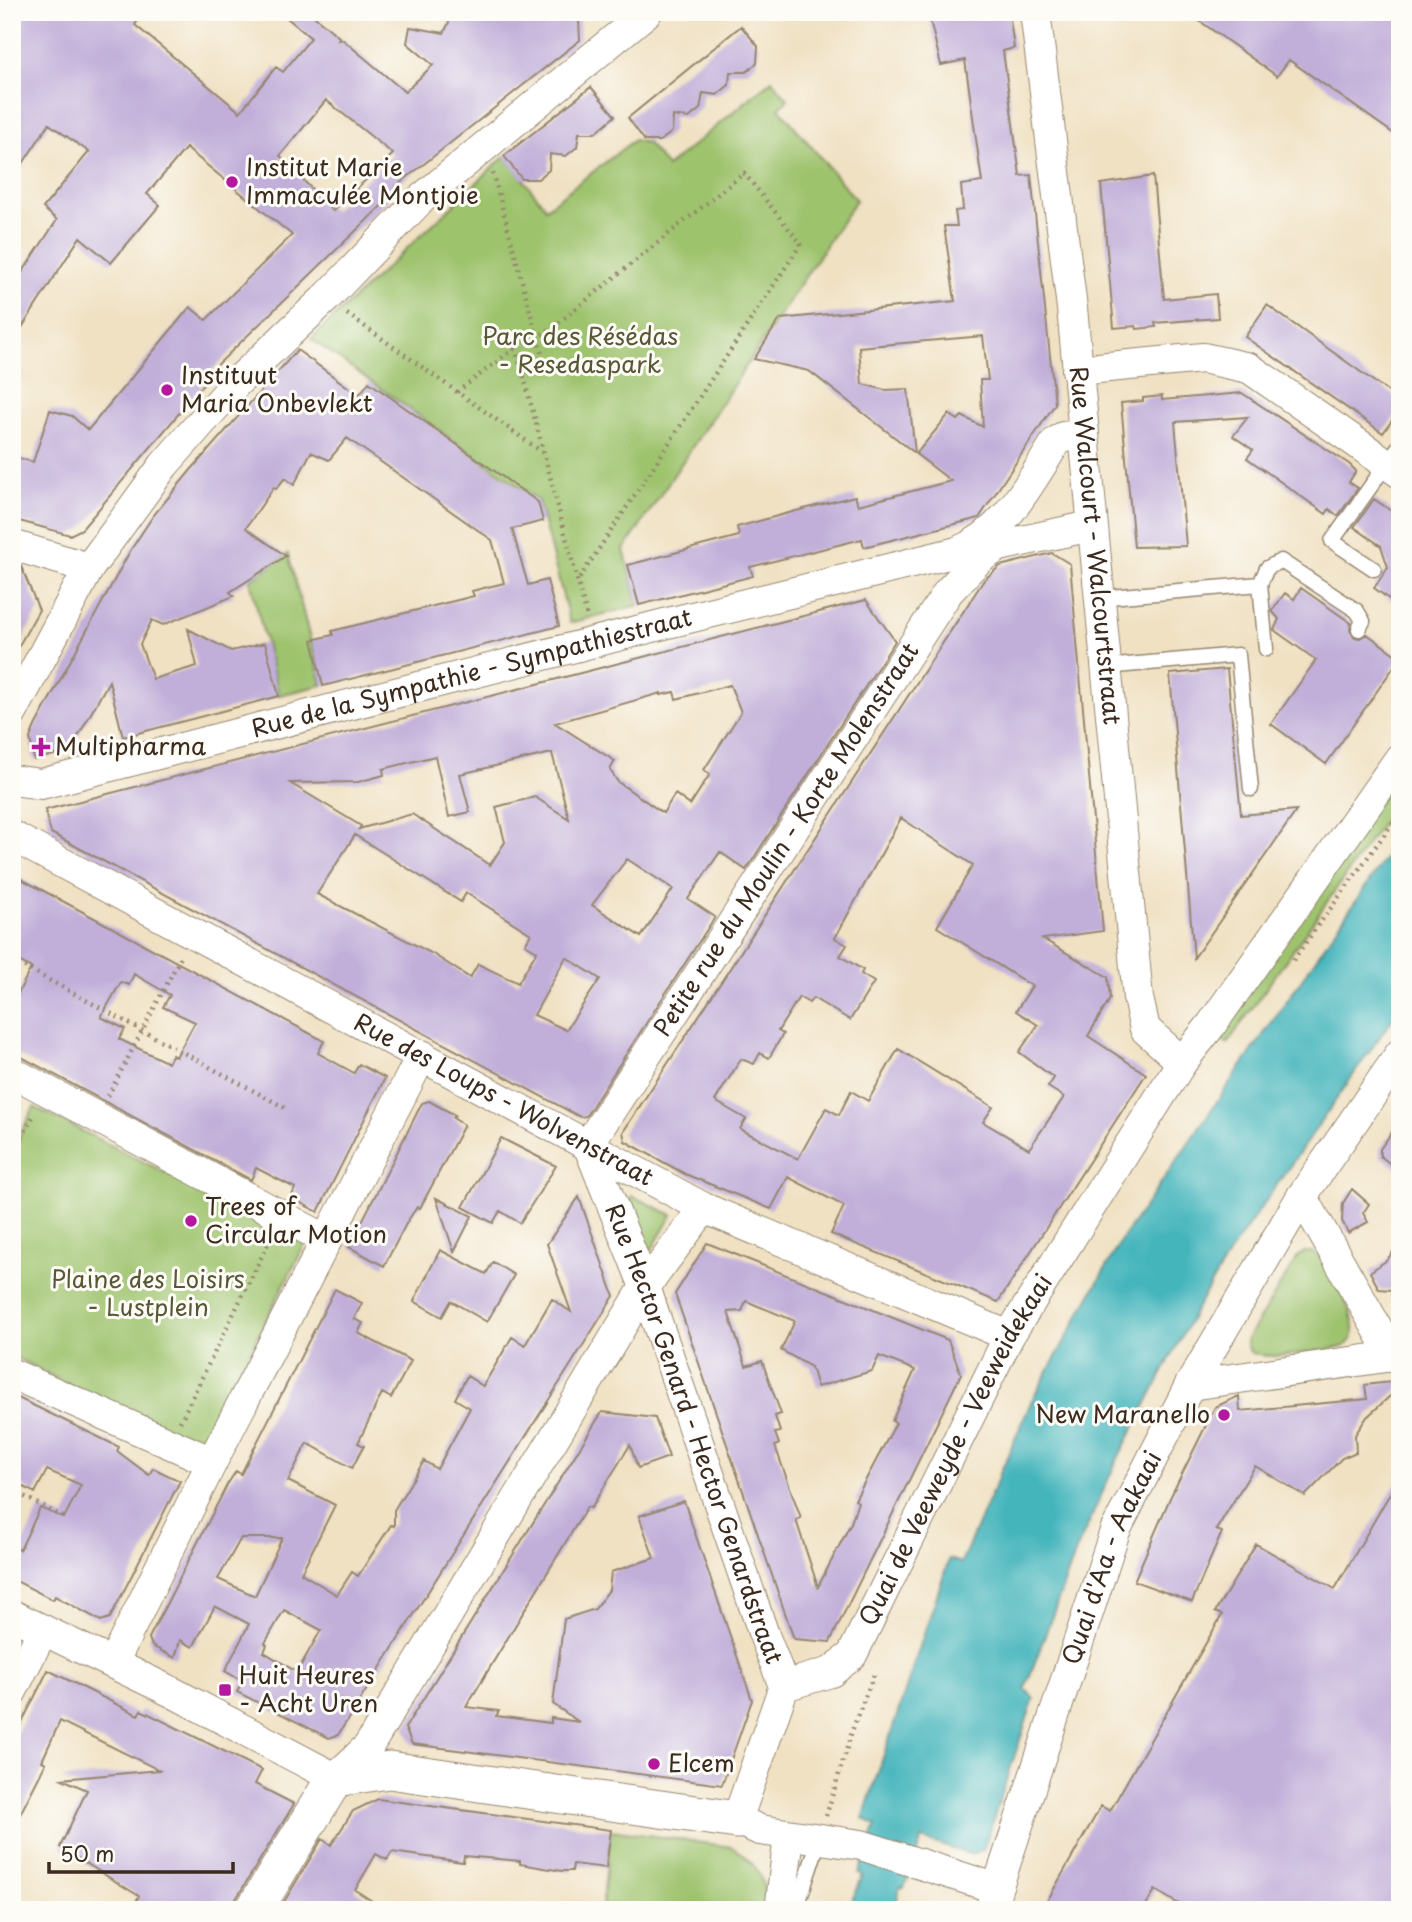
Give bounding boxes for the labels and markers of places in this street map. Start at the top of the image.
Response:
place label: Institut Marie Immaculée Montjoie [246,148,479,212]
marker: Institut Marie Immaculée Montjoie [224,174,240,190]
place label: Instituut Maria Onbevlekt [181,356,373,420]
marker: Instituut Maria Onbevlekt [159,382,175,398]
place label: Multipharma [55,727,206,763]
marker: Multipharma [33,739,49,755]
place label: Trees of Circular Motion [205,1187,387,1251]
marker: Trees of Circular Motion [183,1213,199,1229]
place label: New Maranello [1035,1395,1210,1431]
marker: New Maranello [1216,1407,1232,1423]
place label: Huit Heures - Acht Uren [239,1656,378,1720]
marker: Huit Heures - Acht Uren [217,1682,233,1698]
place label: Elcem [668,1744,735,1780]
marker: Elcem [646,1756,662,1772]

